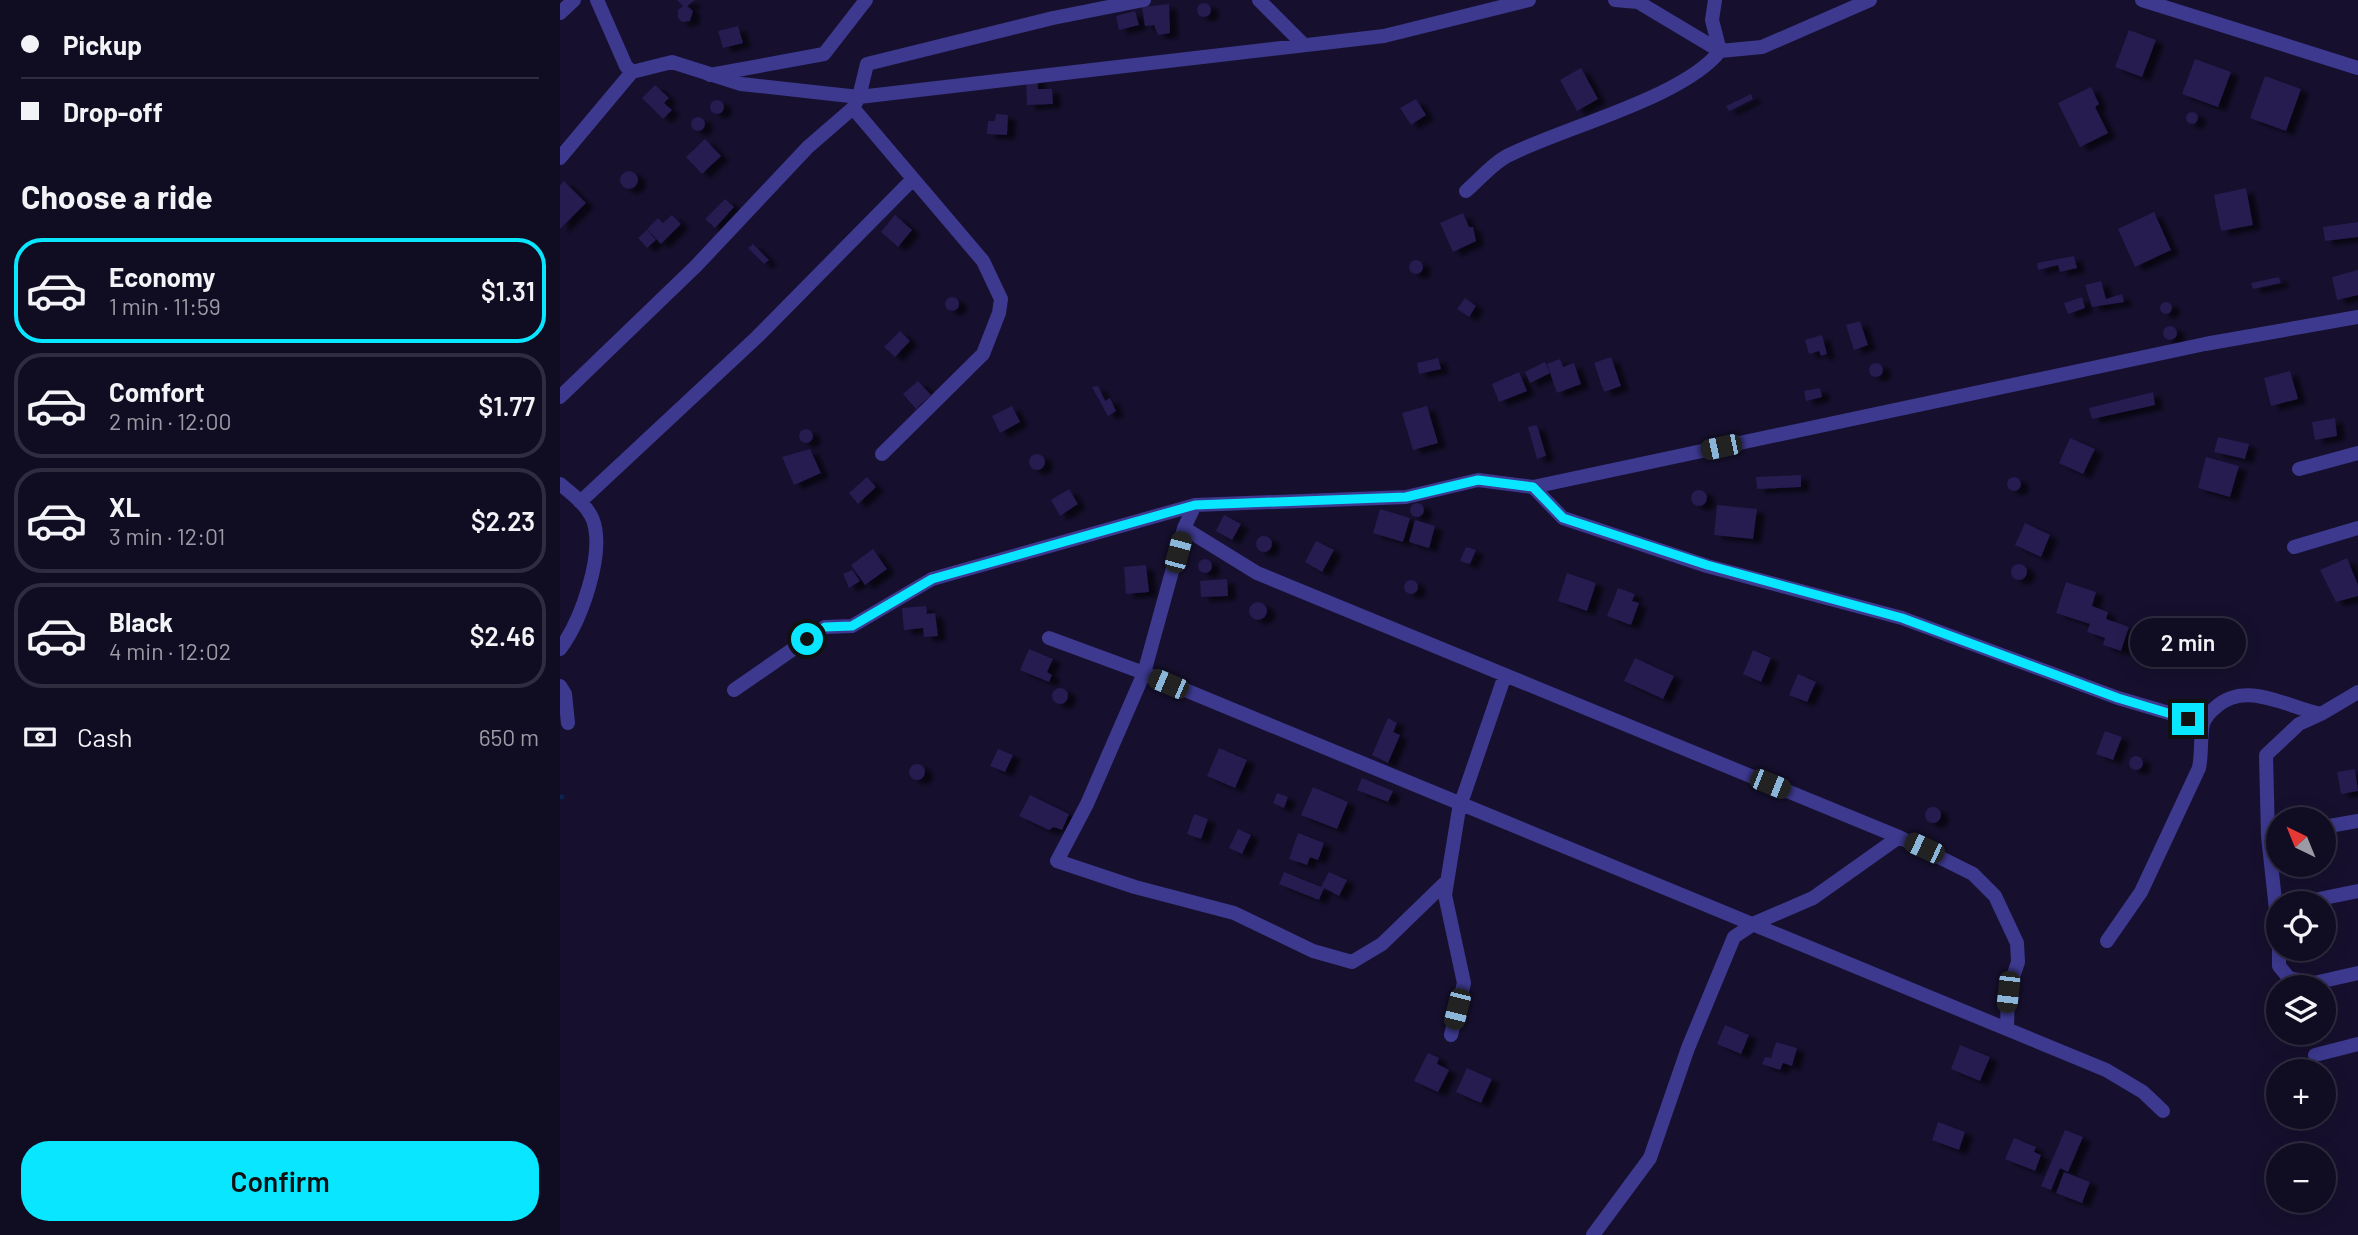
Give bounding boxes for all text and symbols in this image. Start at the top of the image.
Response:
text: Pickup [63,29,142,60]
text: Drop-off [63,96,163,127]
text: Choose a ride [21,177,213,215]
icon: car [25,259,88,322]
text: Economy [109,261,215,292]
text: $1.31 [481,275,535,306]
text: 1 min · 11:59 [109,292,221,320]
icon: car [25,374,88,437]
text: Comfort [109,376,205,407]
text: $1.77 [479,390,535,421]
text: 2 min · 12:00 [109,407,231,435]
car [1699,432,1744,462]
icon: car [25,489,88,552]
text: XL [109,491,140,522]
text: $2.23 [471,505,535,536]
text: 3 min · 12:01 [109,522,225,550]
car [1163,529,1194,575]
icon: car [25,604,88,667]
text: Black [109,606,173,637]
callout: 2 min [2130,618,2246,666]
text: $2.46 [470,620,535,651]
route start [791,623,823,655]
text: 2 min [2161,628,2215,656]
text: 4 min · 12:02 [109,637,231,665]
car [1145,666,1192,702]
route end [2172,703,2204,735]
icon: cash [21,718,59,756]
text: Cash [77,721,132,752]
text: 650 m [479,723,539,751]
car [1747,766,1794,802]
north arrow [2266,807,2336,877]
map controls [2266,807,2336,1213]
car [1901,830,1948,866]
button: locate [2266,891,2336,961]
car [1996,970,2021,1014]
button: layers [2266,975,2336,1045]
car [1442,986,1473,1032]
button: + [2266,1059,2336,1129]
button: Confirm [21,1141,539,1221]
button: − [2266,1143,2336,1213]

